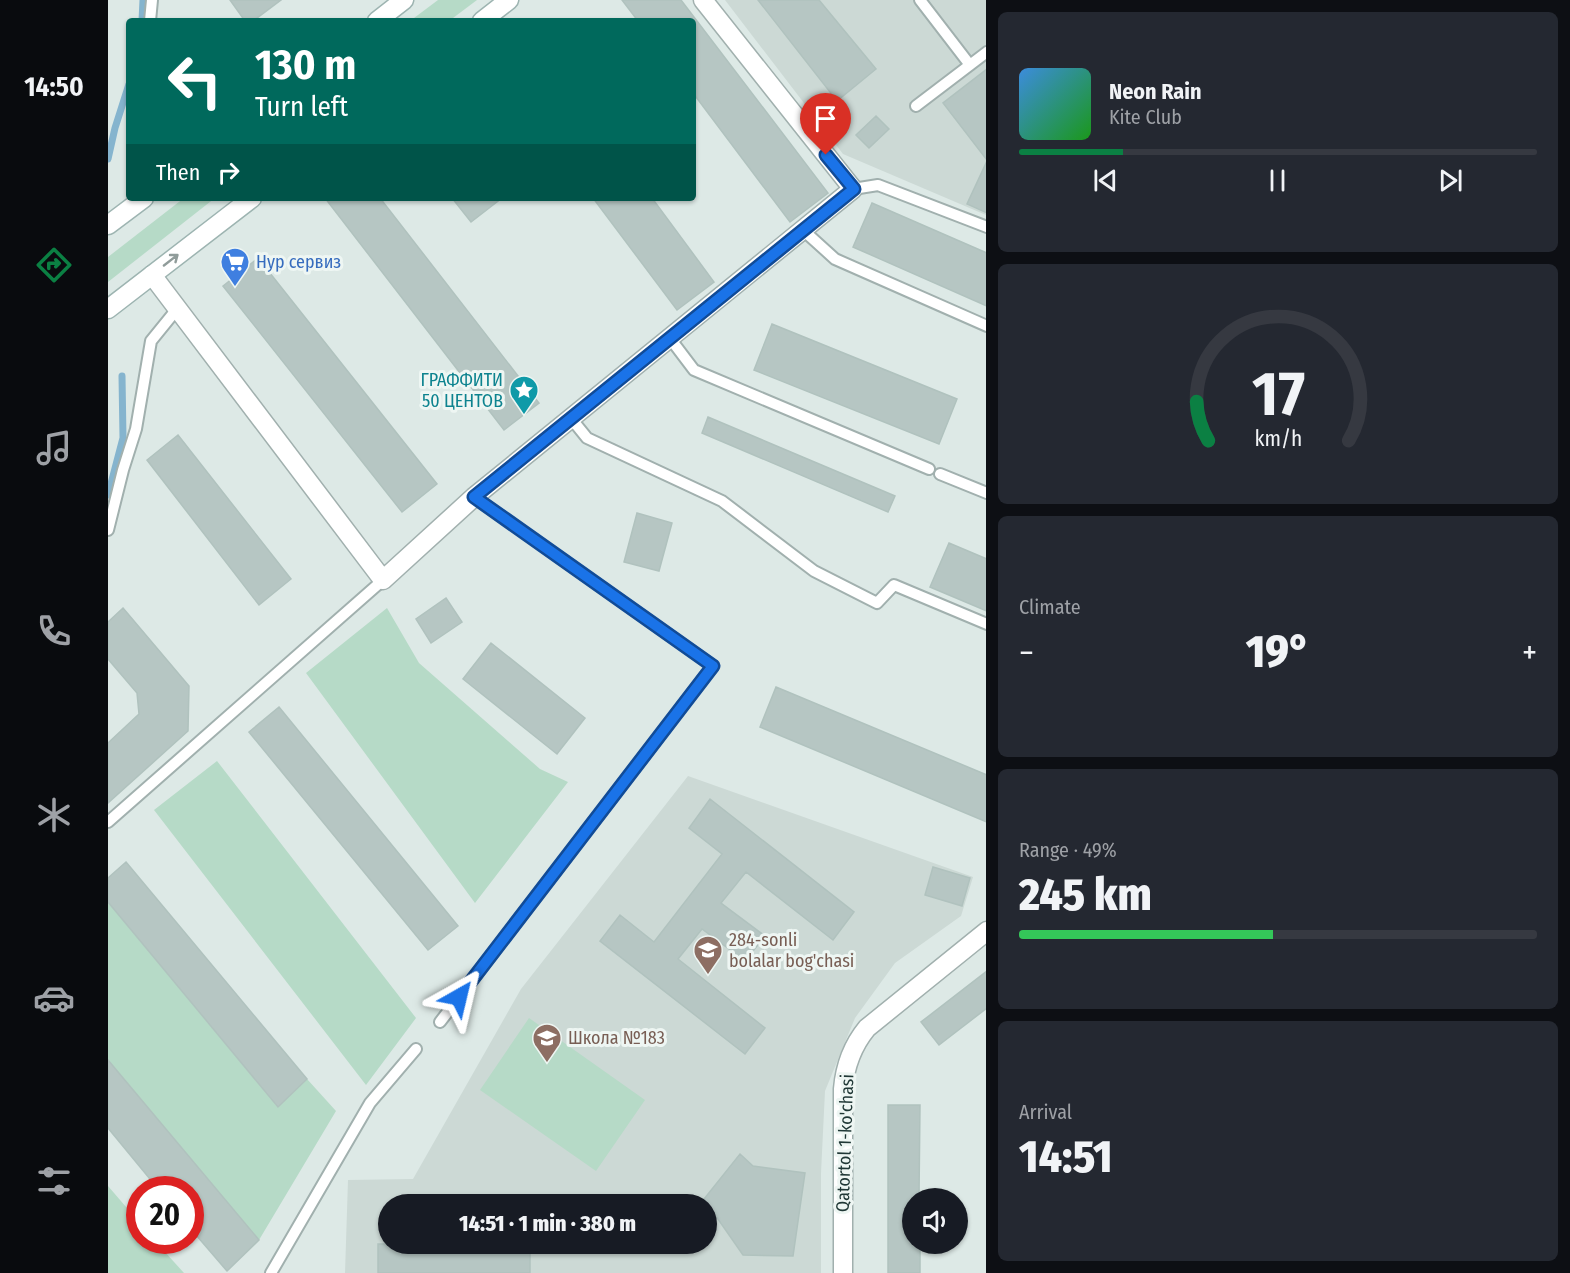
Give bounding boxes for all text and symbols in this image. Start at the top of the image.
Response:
text: 130 m [255,40,356,90]
icon: left [156,42,234,120]
text: 14:50 [24,71,84,103]
text: Neon Rain [1109,78,1202,105]
text: Turn left [255,91,348,123]
pin [800,93,851,155]
icon: arrive [809,102,842,135]
text: Kite Club [1109,105,1182,129]
icon: right [212,156,245,189]
text: Then [156,159,200,186]
icon: previous [1089,164,1122,197]
icon: pause [1261,164,1294,197]
icon: next [1434,164,1467,197]
icon: directions [33,244,75,286]
supermarket icon: Нур сервиз [219,246,251,288]
place label: Нур сервиз [256,251,341,273]
one-way arrow [163,254,179,267]
text: 17 [1252,357,1304,432]
place label: ГРАФФИТИ 50 ЦЕНТОВ [420,369,503,412]
place icon: ГРАФФИТИ 50 ЦЕНТОВ [508,374,540,416]
icon: music [33,427,75,469]
text: km/h [1254,427,1302,453]
text: Climate [1019,595,1081,619]
icon: phone [33,610,75,652]
text: 19° [1246,625,1310,679]
text: − [1019,633,1034,673]
text: + [1522,633,1537,673]
icon: climate [33,794,75,836]
text: Range · 49% [1019,838,1117,862]
text: 245 km [1019,868,1152,922]
place label: 284-sonli bolalar bog'chasi [729,929,854,972]
school or university icon: 284-sonli bolalar bog'chasi [692,934,724,976]
position arrow [427,965,491,1029]
icon: car [33,977,75,1019]
school or university icon: Школа №183 [531,1022,563,1064]
place label: Школа №183 [568,1027,665,1049]
street label: Qatortol 1-ko'chasi [832,1074,858,1212]
text: Arrival [1019,1100,1072,1124]
text: 14:51 [1019,1130,1112,1184]
icon: filters [33,1160,75,1202]
speed limit sign: 20 [126,1176,204,1254]
map controls [902,1188,968,1254]
button: sound [902,1188,968,1254]
text: 14:51 · 1 min · 380 m [459,1210,636,1237]

